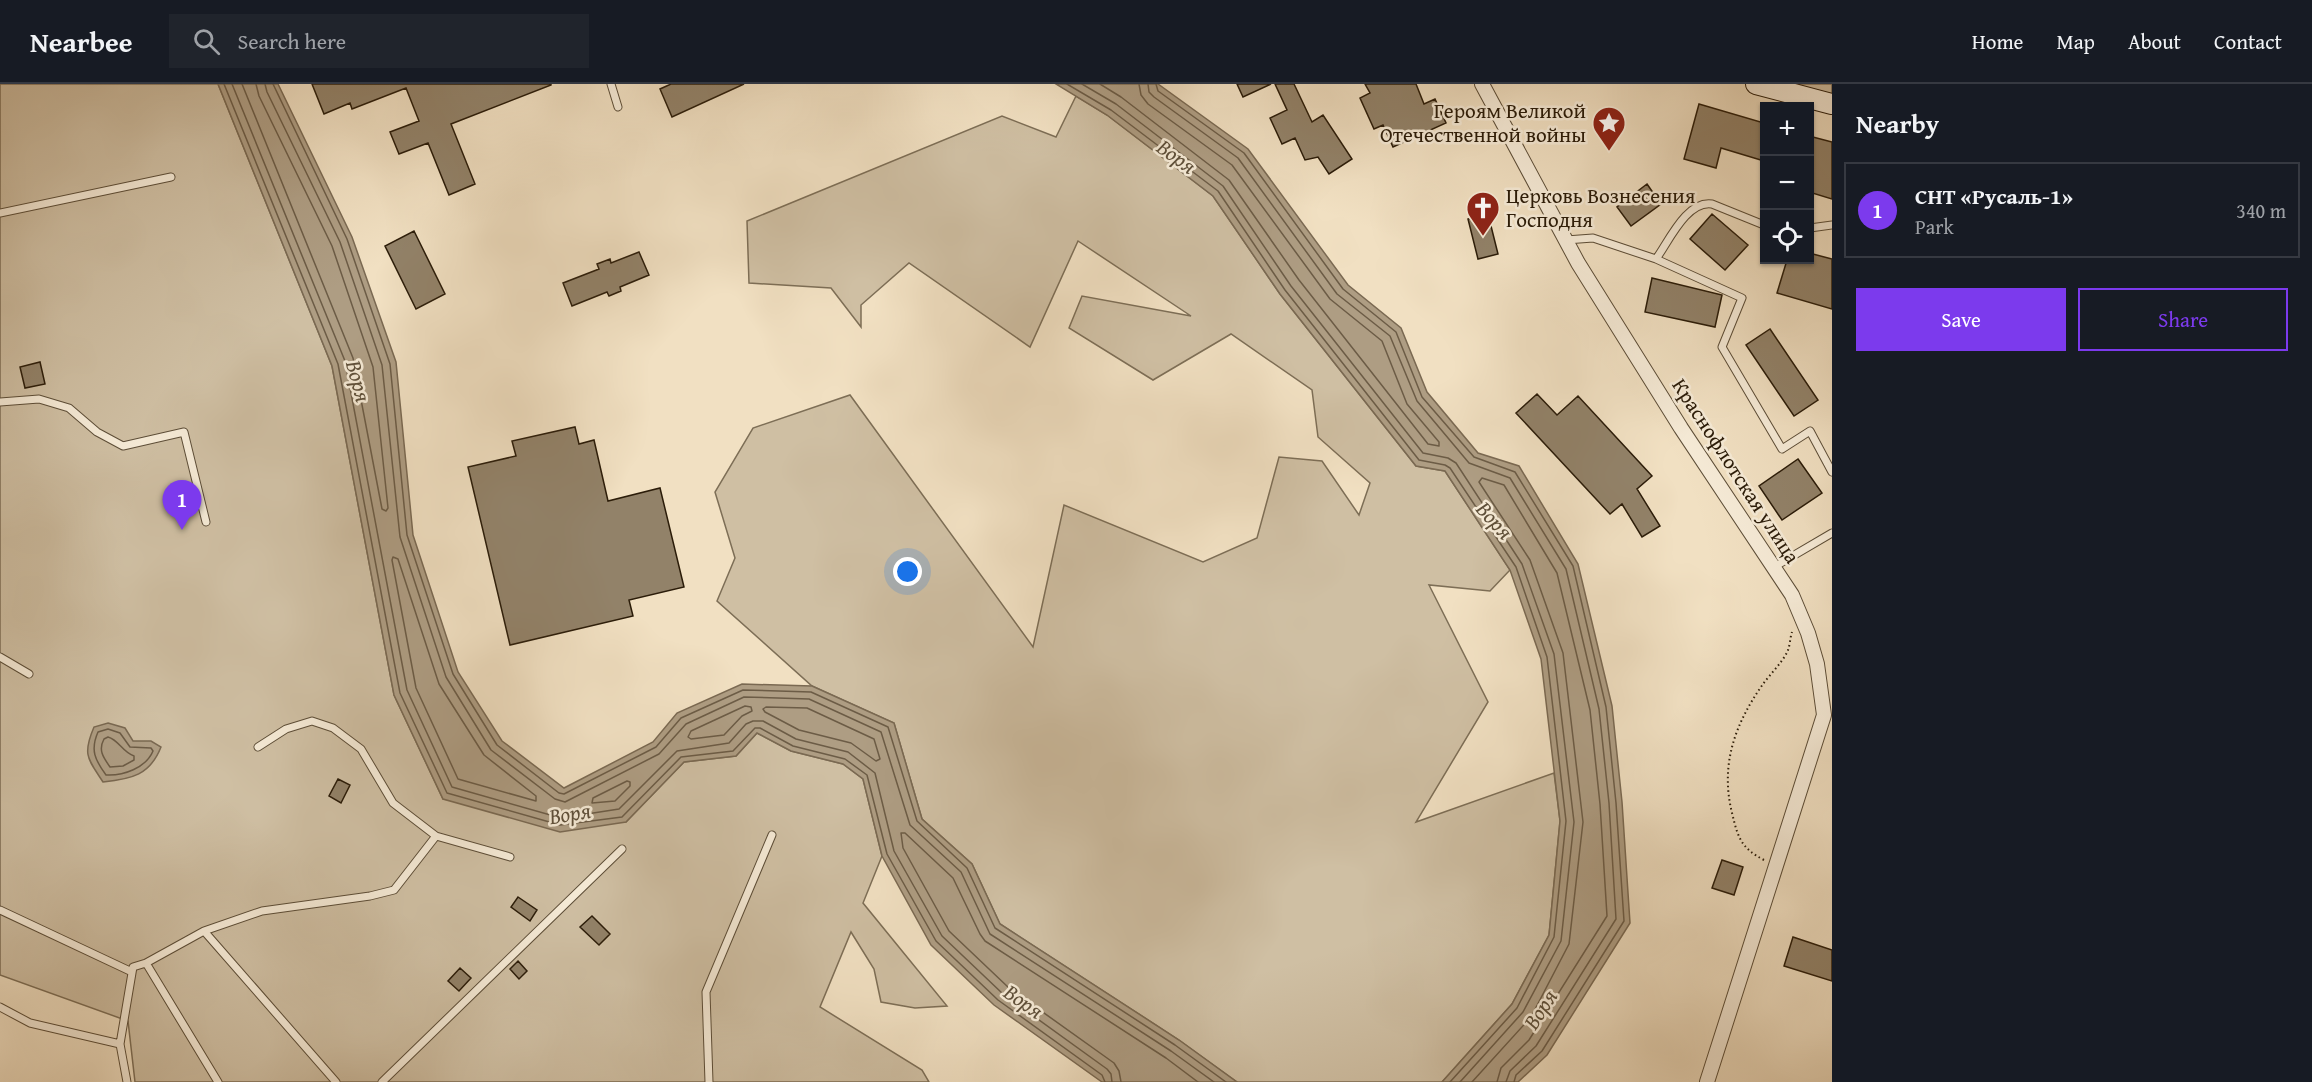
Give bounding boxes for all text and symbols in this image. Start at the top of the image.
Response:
search box [169,14,589,68]
text: Nearbee [30,21,133,62]
icon: search [190,25,223,58]
text: Search here [238,25,346,57]
text: Home [1972,26,2023,57]
text: Map [2056,26,2095,57]
text: About [2128,26,2181,57]
text: Contact [2214,26,2282,57]
place label: Героям Великой Отечественной войны [1380,95,1586,150]
map controls [1760,102,1814,264]
button: + [1760,102,1814,156]
text: Nearby [1856,104,1939,143]
place icon: Героям Великой Отечественной войны [1591,105,1627,152]
water label: Воря [1150,130,1204,181]
button: − [1760,156,1814,210]
place label: Церковь Вознесения Господня [1506,180,1696,235]
text: СНТ «Русаль-1» [1915,180,2073,212]
church icon: Церковь Вознесения Господня [1465,190,1501,237]
text: 1 [1872,196,1883,225]
text: 340 m [2236,196,2286,225]
button: locate [1760,210,1814,264]
text: Park [1915,212,1954,241]
button: Save [1856,288,2066,351]
button: Share [2078,288,2288,351]
water label: Воря [338,356,380,406]
street label: Краснофлотская улица [1665,372,1808,569]
pin: 1 [162,480,201,530]
water label: Воря [1468,493,1521,546]
your location [893,557,922,586]
water label: Воря [546,794,593,832]
water label: Воря [997,975,1051,1026]
water label: Воря [1515,982,1565,1036]

